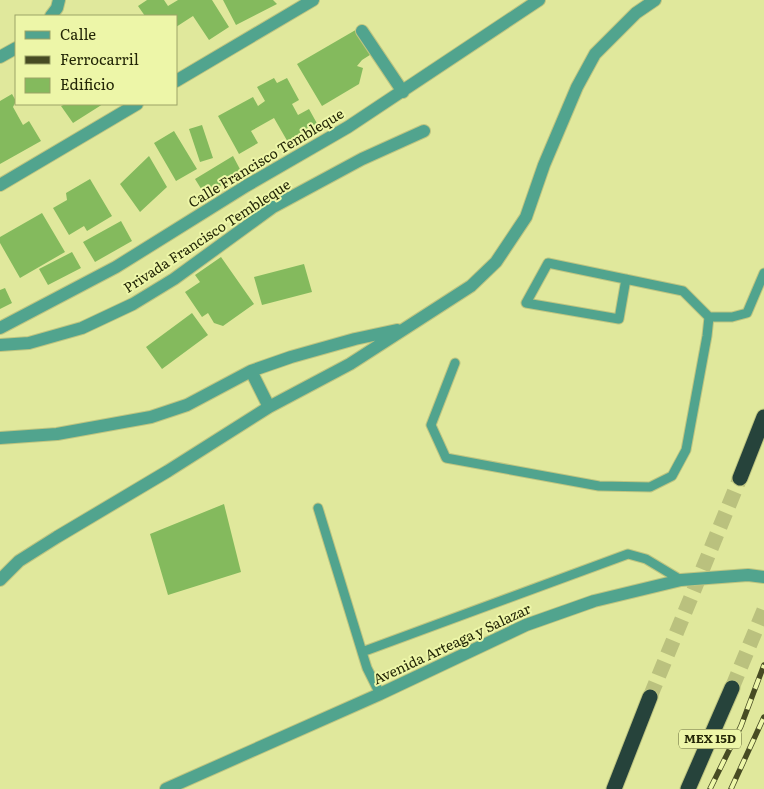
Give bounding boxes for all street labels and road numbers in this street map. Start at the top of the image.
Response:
street label: Calle Francisco Tembleque [184,103,347,212]
street label: Privada Francisco Tembleque [119,174,294,297]
street label: Avenida Arteaga y Salazar [370,598,534,688]
road number: MEX 15D [679,730,741,749]

